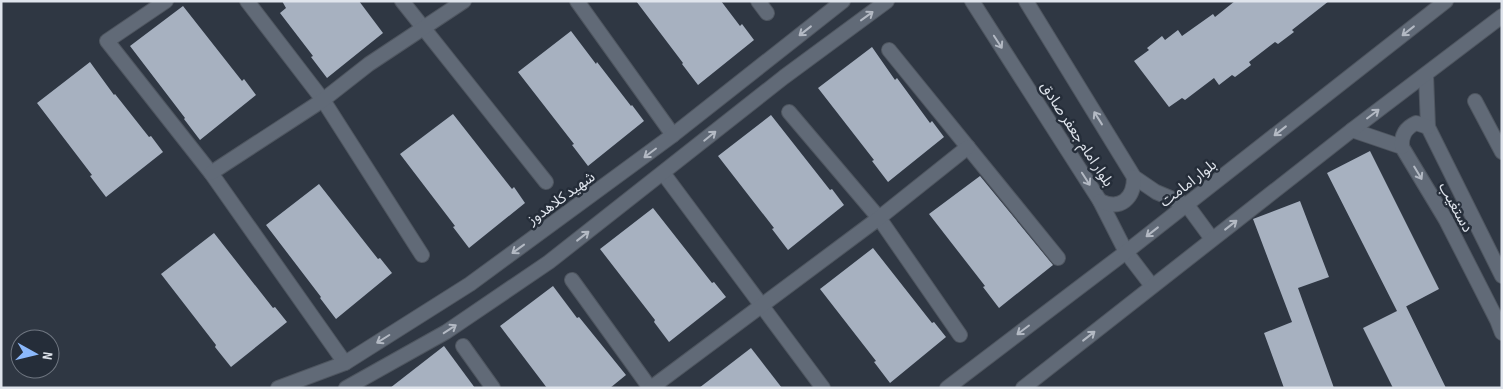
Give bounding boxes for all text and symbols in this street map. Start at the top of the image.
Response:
one-way arrow [860,11,874,21]
one-way arrow [799,26,812,37]
one-way arrow [1402,26,1415,37]
one-way arrow [994,35,1004,49]
street label: بلوار امام جعفر صادق [1035,78,1118,191]
one-way arrow [1366,109,1379,120]
one-way arrow [1093,112,1103,126]
one-way arrow [1274,126,1287,137]
one-way arrow [703,130,716,141]
one-way arrow [643,148,657,158]
street label: بلوار امامت [1156,155,1221,212]
one-way arrow [1413,166,1423,180]
street label: شهید کلاهدوز [523,167,599,230]
one-way arrow [1082,171,1092,185]
street label: دستغیب [1434,179,1477,236]
one-way arrow [1224,219,1237,230]
one-way arrow [1145,227,1159,237]
one-way arrow [576,231,589,242]
one-way arrow [511,244,525,254]
one-way arrow [442,324,456,334]
one-way arrow [1017,325,1030,336]
north arrow [10,329,60,379]
one-way arrow [1082,330,1095,341]
one-way arrow [376,333,390,344]
text: N [38,351,56,361]

